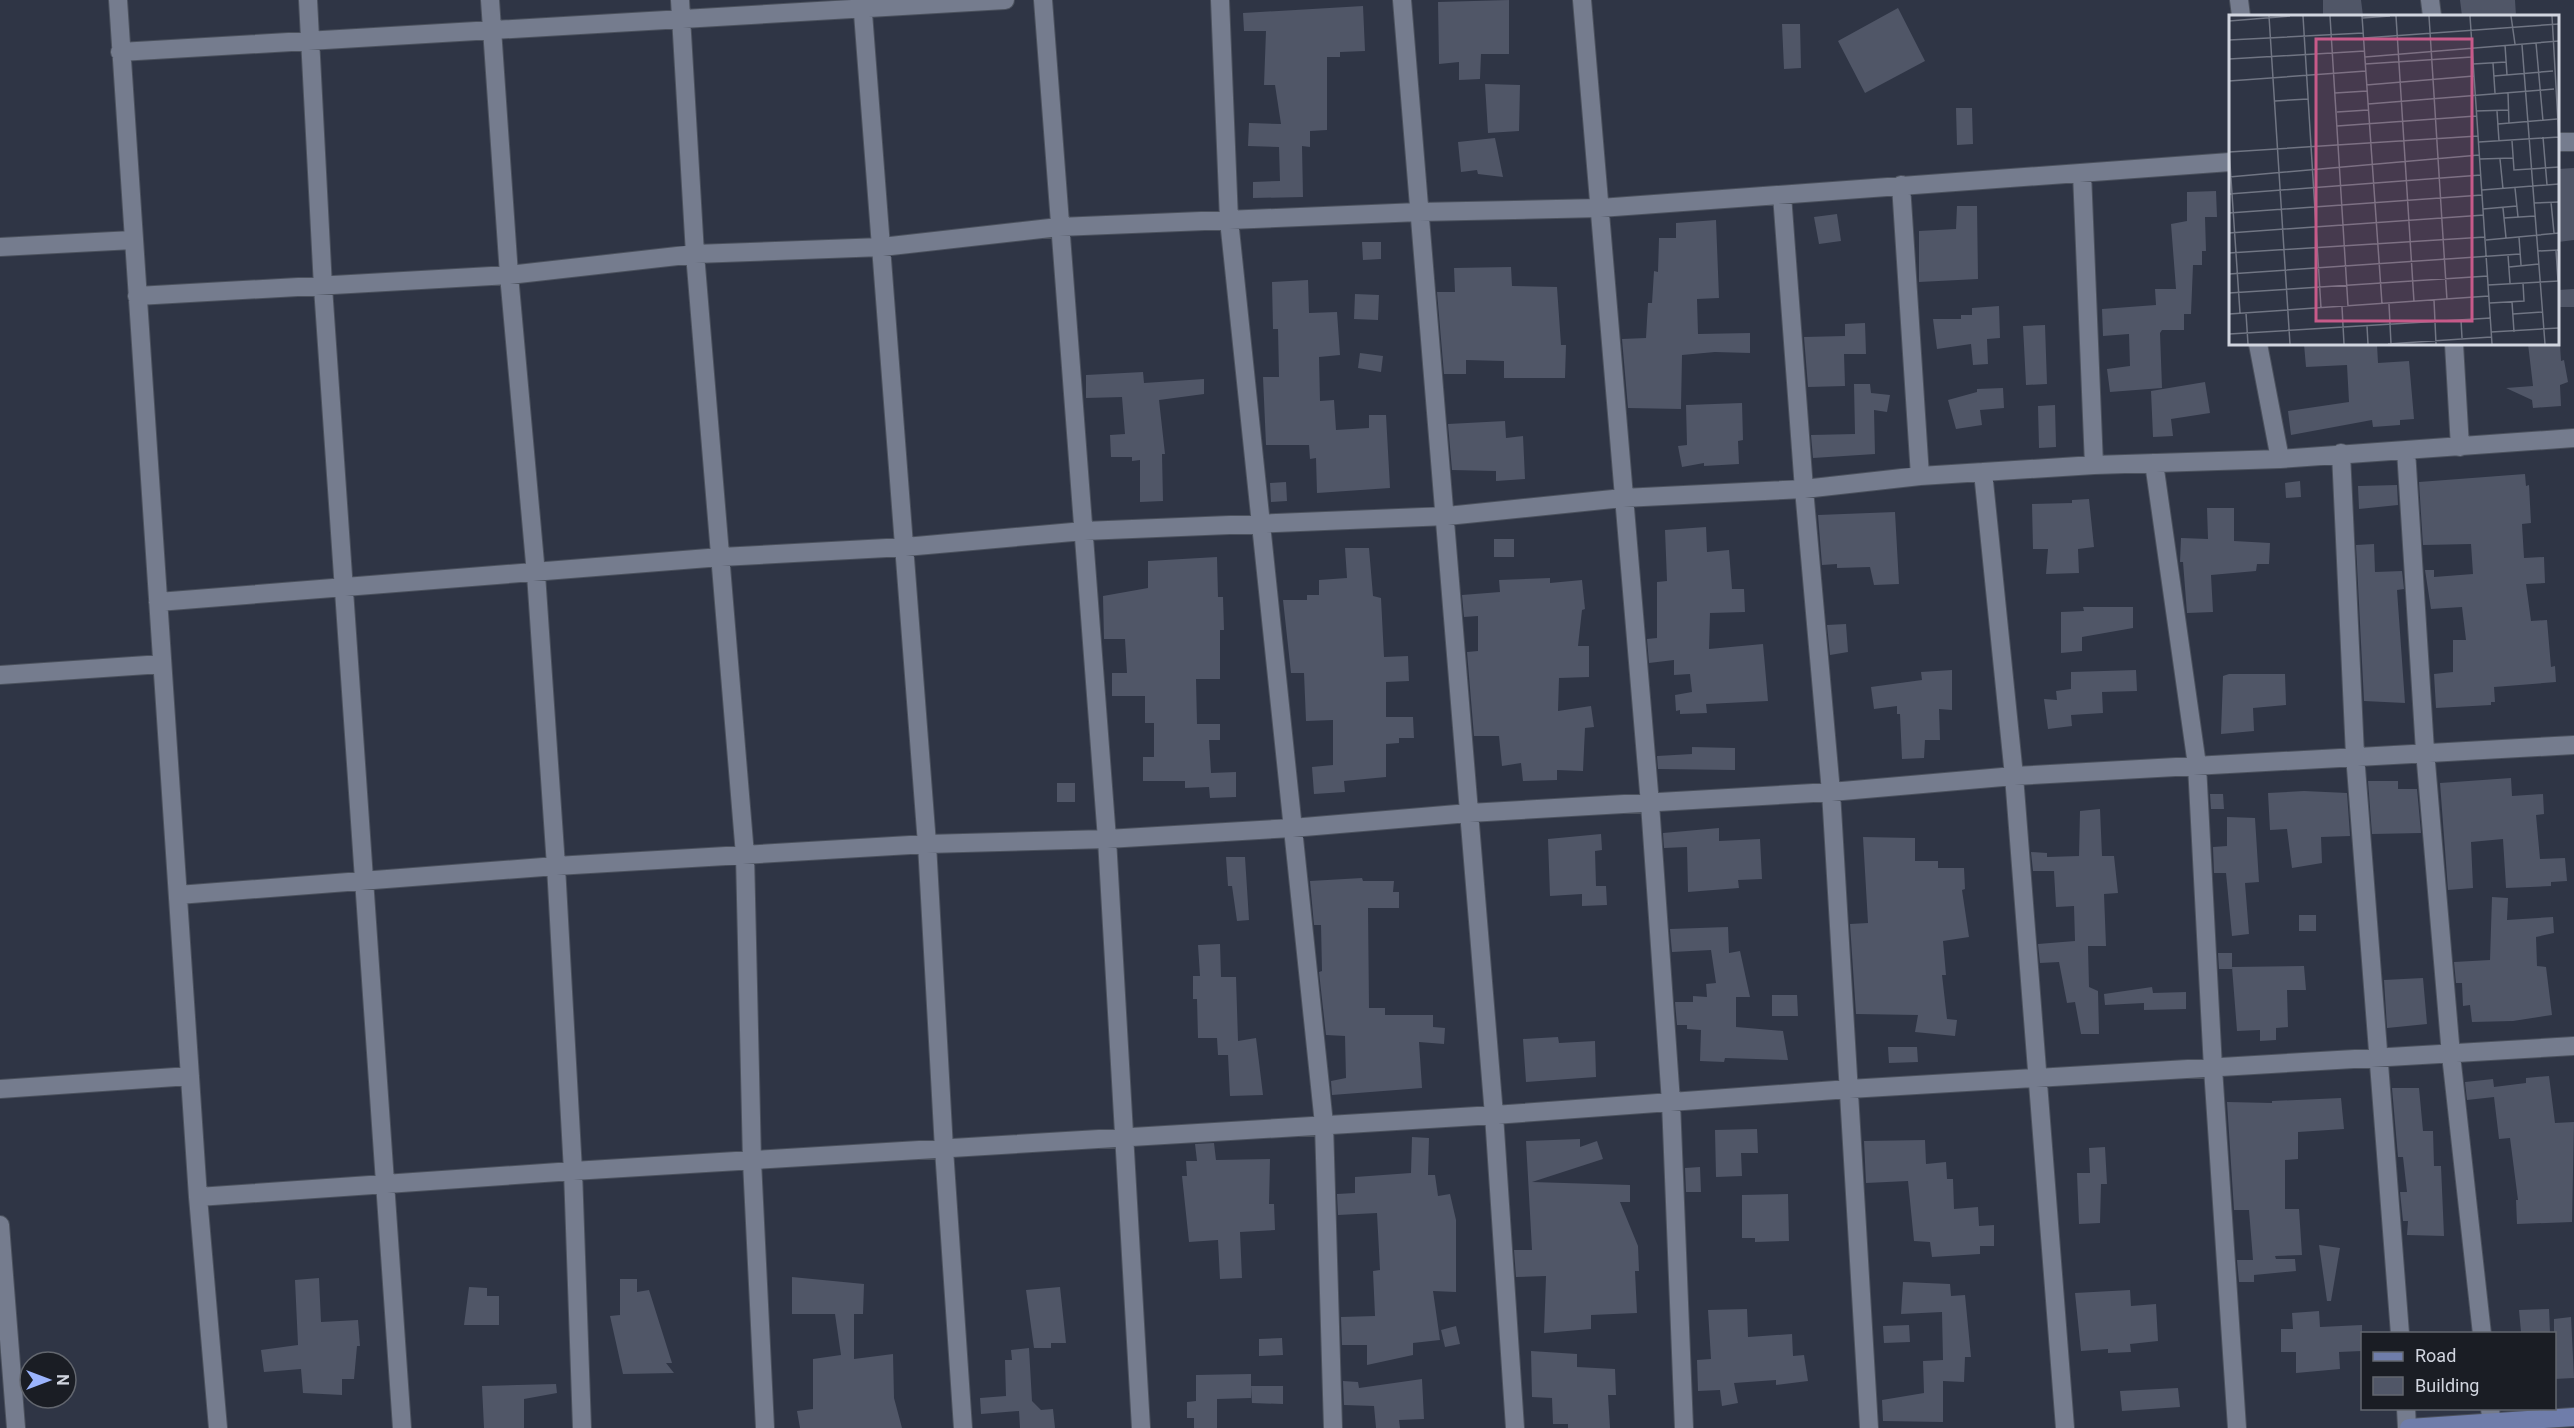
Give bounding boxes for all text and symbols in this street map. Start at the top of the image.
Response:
inset map [2229,15,2559,345]
legend [2361,1332,2556,1410]
text: Road [2415,1345,2456,1366]
north arrow [18,1350,78,1410]
text: N [53,1374,72,1386]
text: Building [2415,1375,2479,1396]

